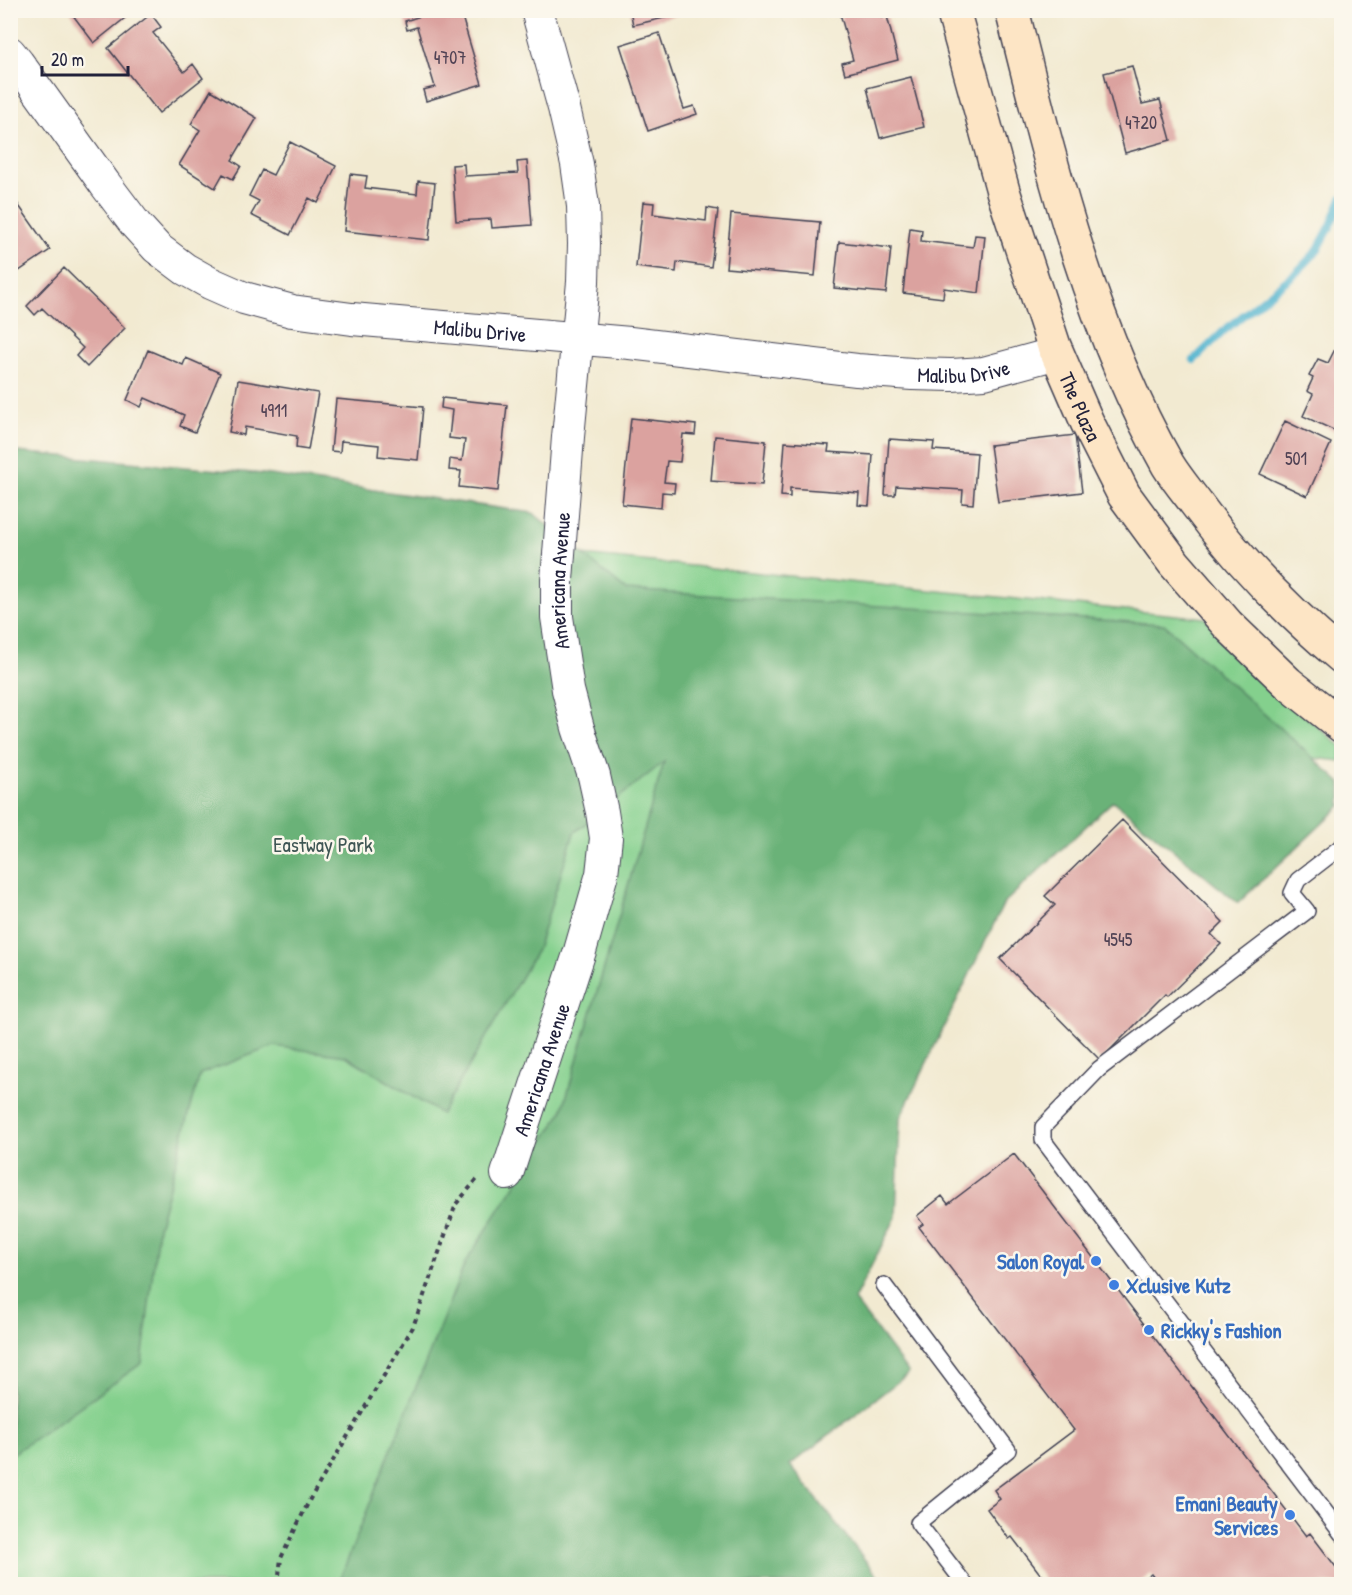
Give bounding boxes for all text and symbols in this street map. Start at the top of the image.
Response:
scale bar [42,39,128,77]
house number: 4707 [434,45,466,70]
text: 20 m [51,47,84,72]
house number: 4720 [1125,110,1157,135]
street label: Malibu Drive [433,312,527,348]
street label: Malibu Drive [917,352,1013,390]
street label: The Plaza [1052,367,1109,446]
house number: 4911 [261,398,287,423]
house number: 501 [1285,446,1307,471]
street label: Americana Avenue [543,511,577,652]
park label: Eastway Park [273,830,373,859]
house number: 4545 [1104,927,1133,952]
street label: Americana Avenue [506,999,576,1140]
place label: Salon Royal [997,1247,1084,1277]
marker: Salon Royal [1089,1254,1103,1268]
place label: Xclusive Kutz [1126,1271,1231,1300]
marker: Xclusive Kutz [1107,1278,1121,1292]
place label: Rickky's Fashion [1161,1316,1282,1346]
marker: Rickky's Fashion [1142,1323,1156,1337]
place label: Emani Beauty Services [1175,1489,1278,1542]
marker: Emani Beauty Services [1283,1508,1297,1522]

